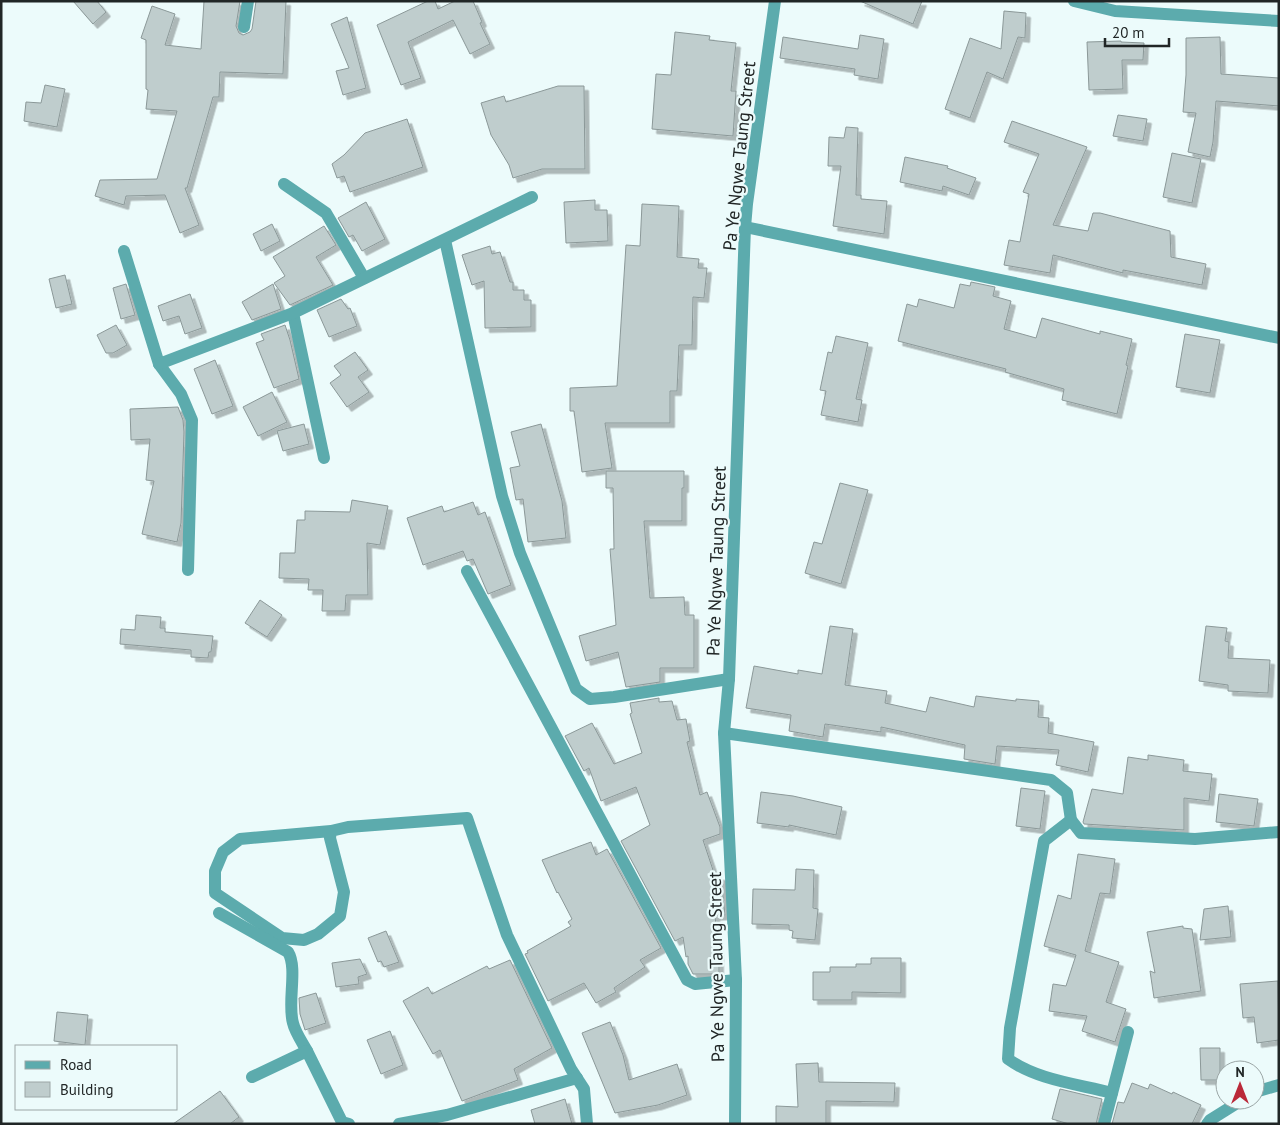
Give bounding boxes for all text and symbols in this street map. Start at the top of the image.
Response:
scale bar [1105,15,1169,47]
text: 20 m [1112,23,1145,42]
street label: Pa Ye Ngwe Taung Street [718,60,760,252]
street label: Pa Ye Ngwe Taung Street [701,465,731,657]
street label: Pa Ye Ngwe Taung Street [703,872,729,1062]
legend [15,1045,178,1110]
text: Road [60,1055,92,1074]
north arrow [1215,1060,1265,1110]
text: N [1235,1063,1245,1081]
text: Building [60,1080,114,1099]

